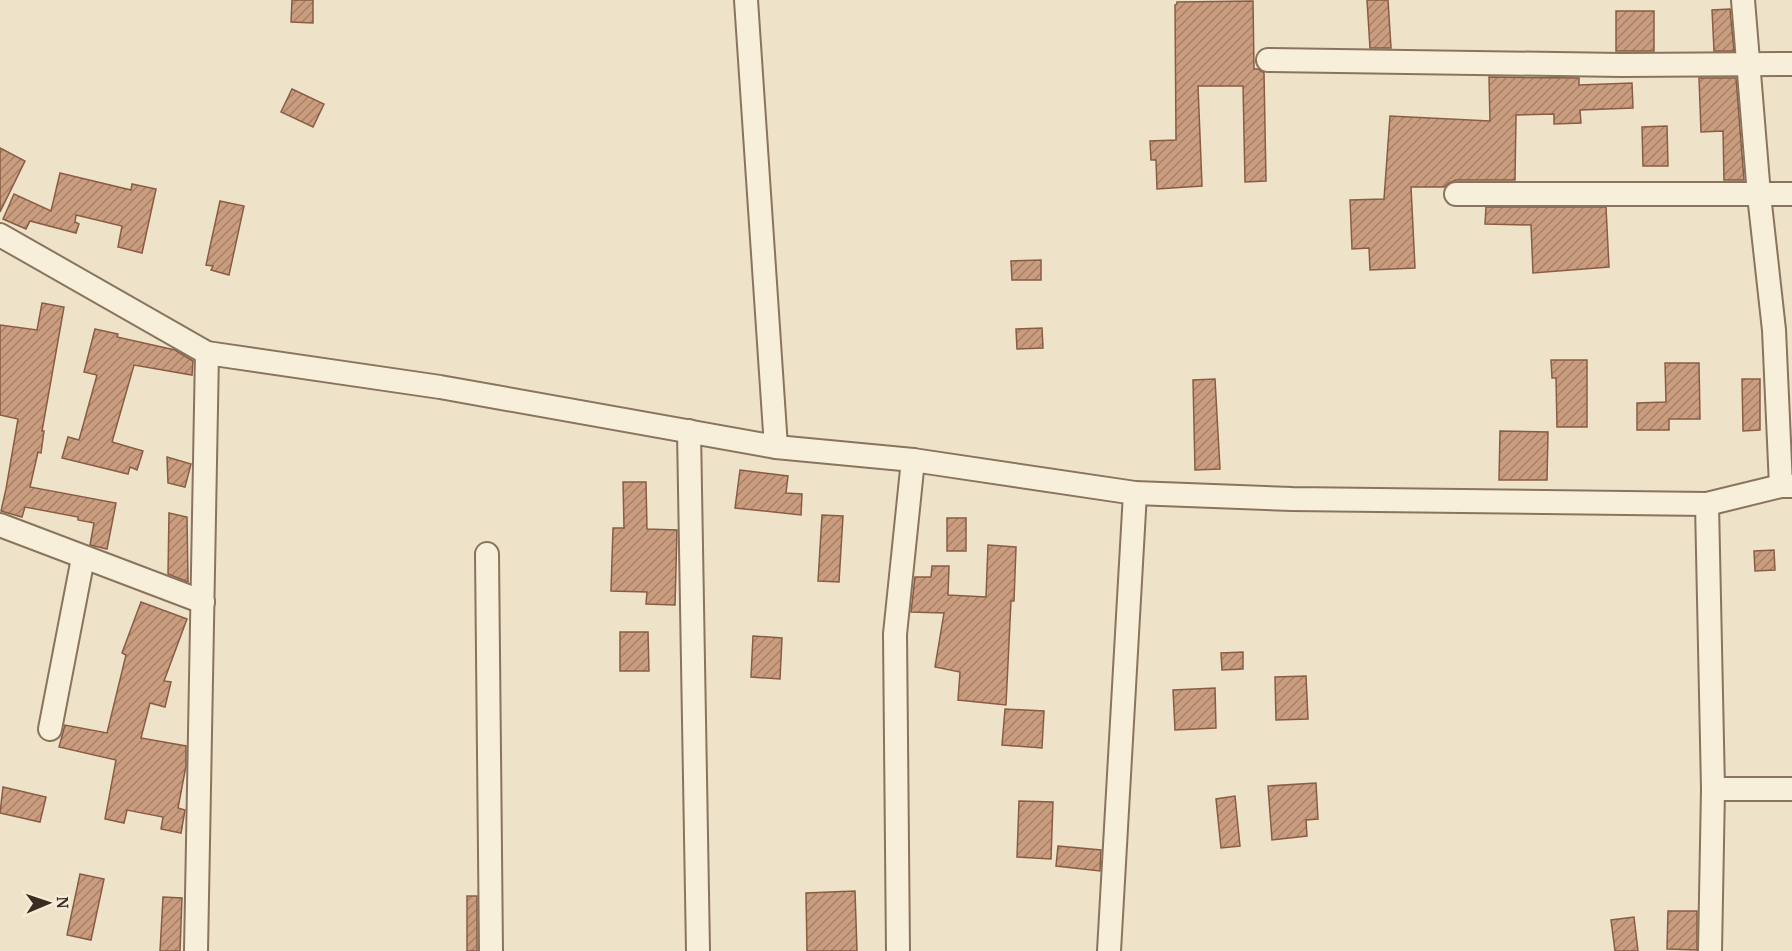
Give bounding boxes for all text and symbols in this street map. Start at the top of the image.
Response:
north arrow [18,873,78,933]
text: N [52,896,74,909]

